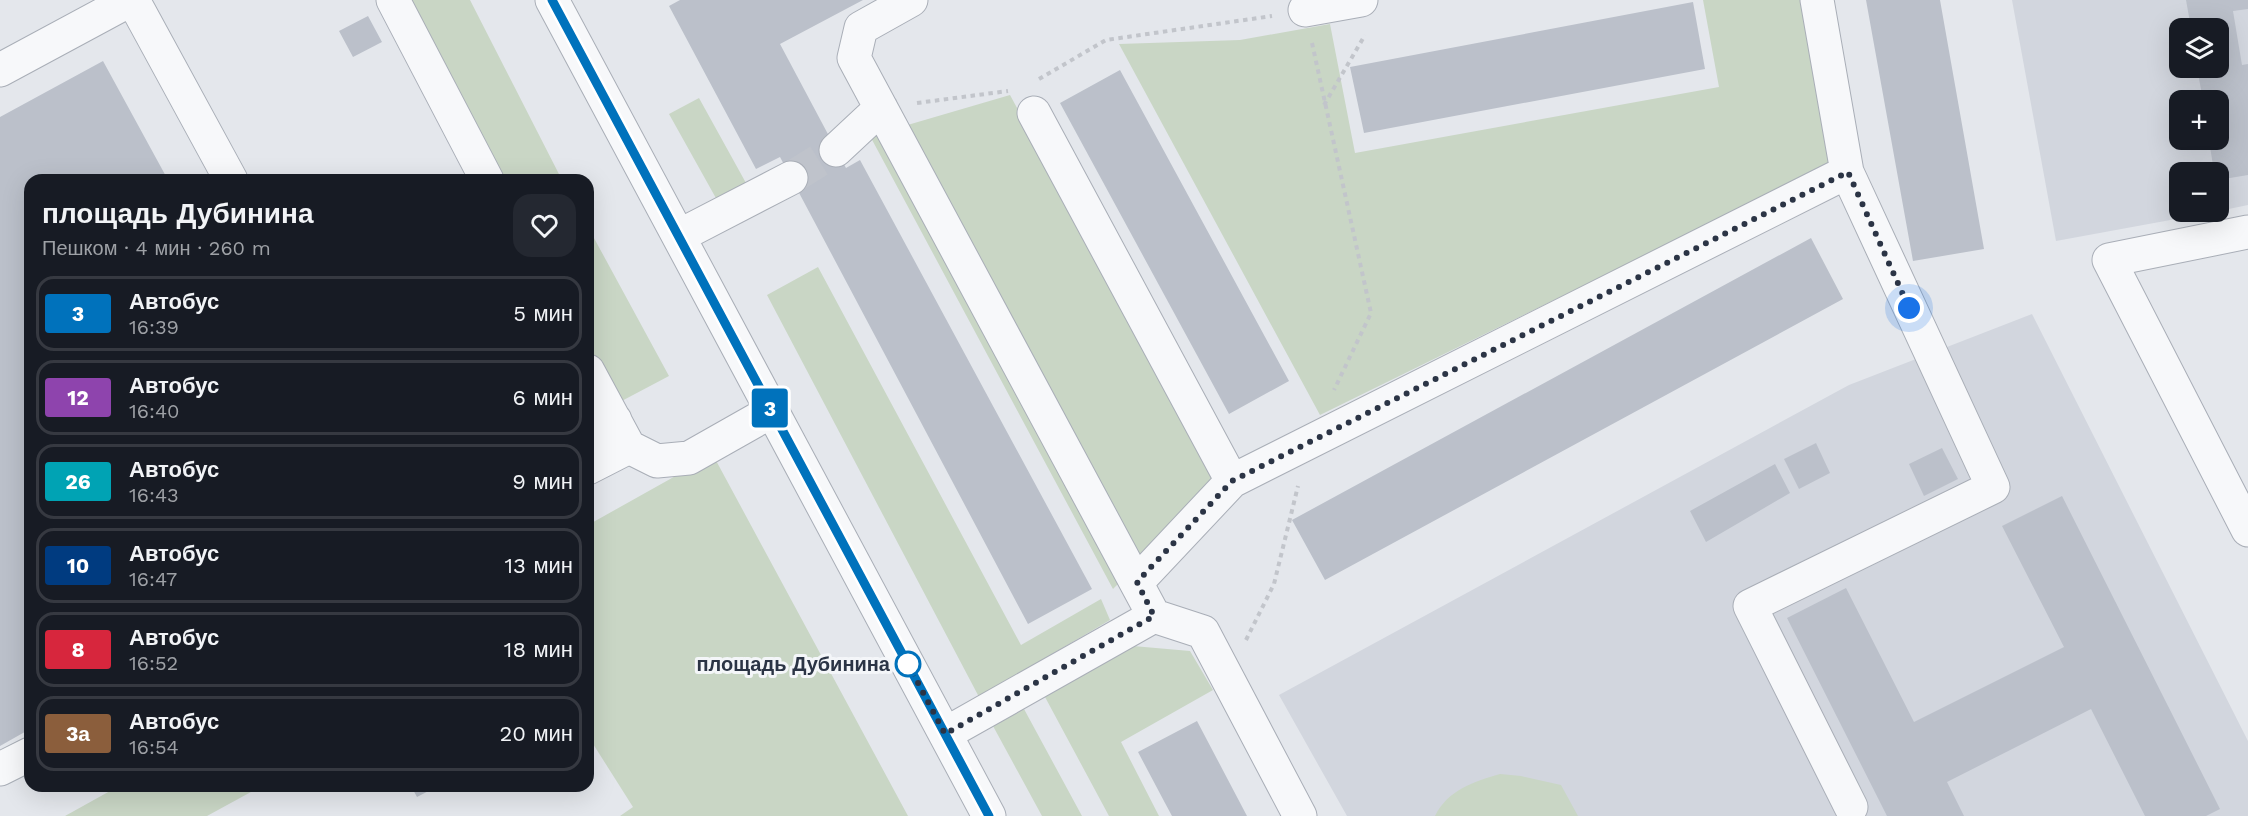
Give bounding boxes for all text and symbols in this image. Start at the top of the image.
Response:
map controls [2169,18,2229,222]
button: layers [2169,18,2229,78]
button: + [2169,90,2229,150]
button: − [2169,162,2229,222]
button: heart [513,194,576,257]
text: площадь Дубинина [42,197,314,230]
text: Пешком · 4 мин · 260 m [42,236,271,260]
text: Автобус [129,289,219,314]
your location [1894,293,1924,323]
text: 3 [72,301,84,326]
text: 5 мин [513,301,573,326]
text: 16:39 [129,315,179,339]
text: Автобус [129,373,219,398]
text: 12 [67,385,89,410]
text: 6 мин [513,385,573,410]
line badge: 3 [750,388,790,428]
text: 3 [764,396,776,421]
text: 16:40 [129,399,180,423]
text: Автобус [129,457,219,482]
text: 26 [65,469,91,494]
text: 9 мин [512,469,573,494]
text: 16:43 [129,483,179,507]
text: Автобус [129,541,219,566]
text: 10 [67,553,89,578]
text: 13 мин [505,553,573,578]
text: 16:47 [129,567,177,591]
text: Автобус [129,625,219,650]
text: 8 [71,637,85,662]
text: 18 мин [504,637,573,662]
text: 16:52 [129,651,178,675]
marker: площадь Дубинина [895,651,921,677]
place label: площадь Дубинина [696,652,891,676]
text: Автобус [129,709,219,734]
text: 3а [66,721,90,746]
text: 20 мин [499,721,573,746]
text: 16:54 [129,735,179,759]

